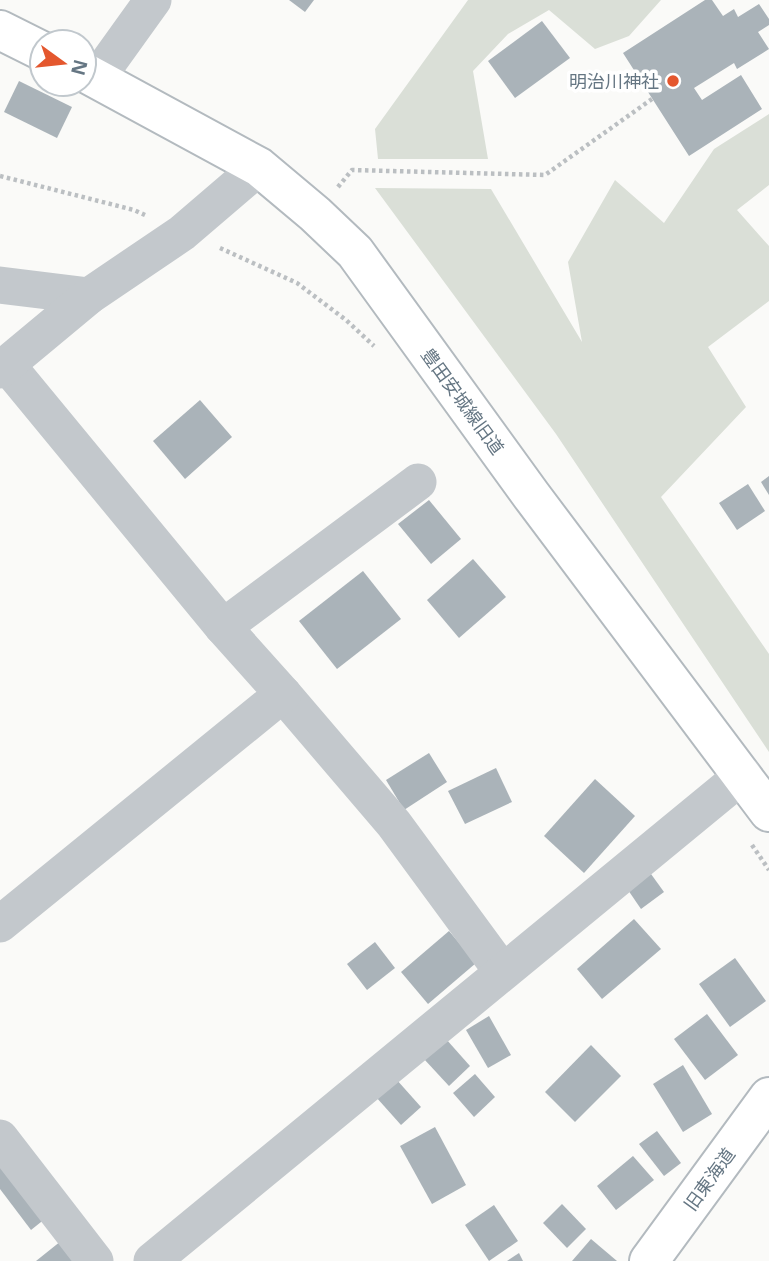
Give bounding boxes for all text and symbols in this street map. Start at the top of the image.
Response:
north arrow [28,28,98,98]
text: N [65,57,94,78]
place label: 明治川神社 [569,69,659,93]
marker: 明治川神社 [665,73,681,89]
street label: 豊田安城線旧道 [416,343,510,459]
street label: 旧東海道 [678,1143,740,1215]

